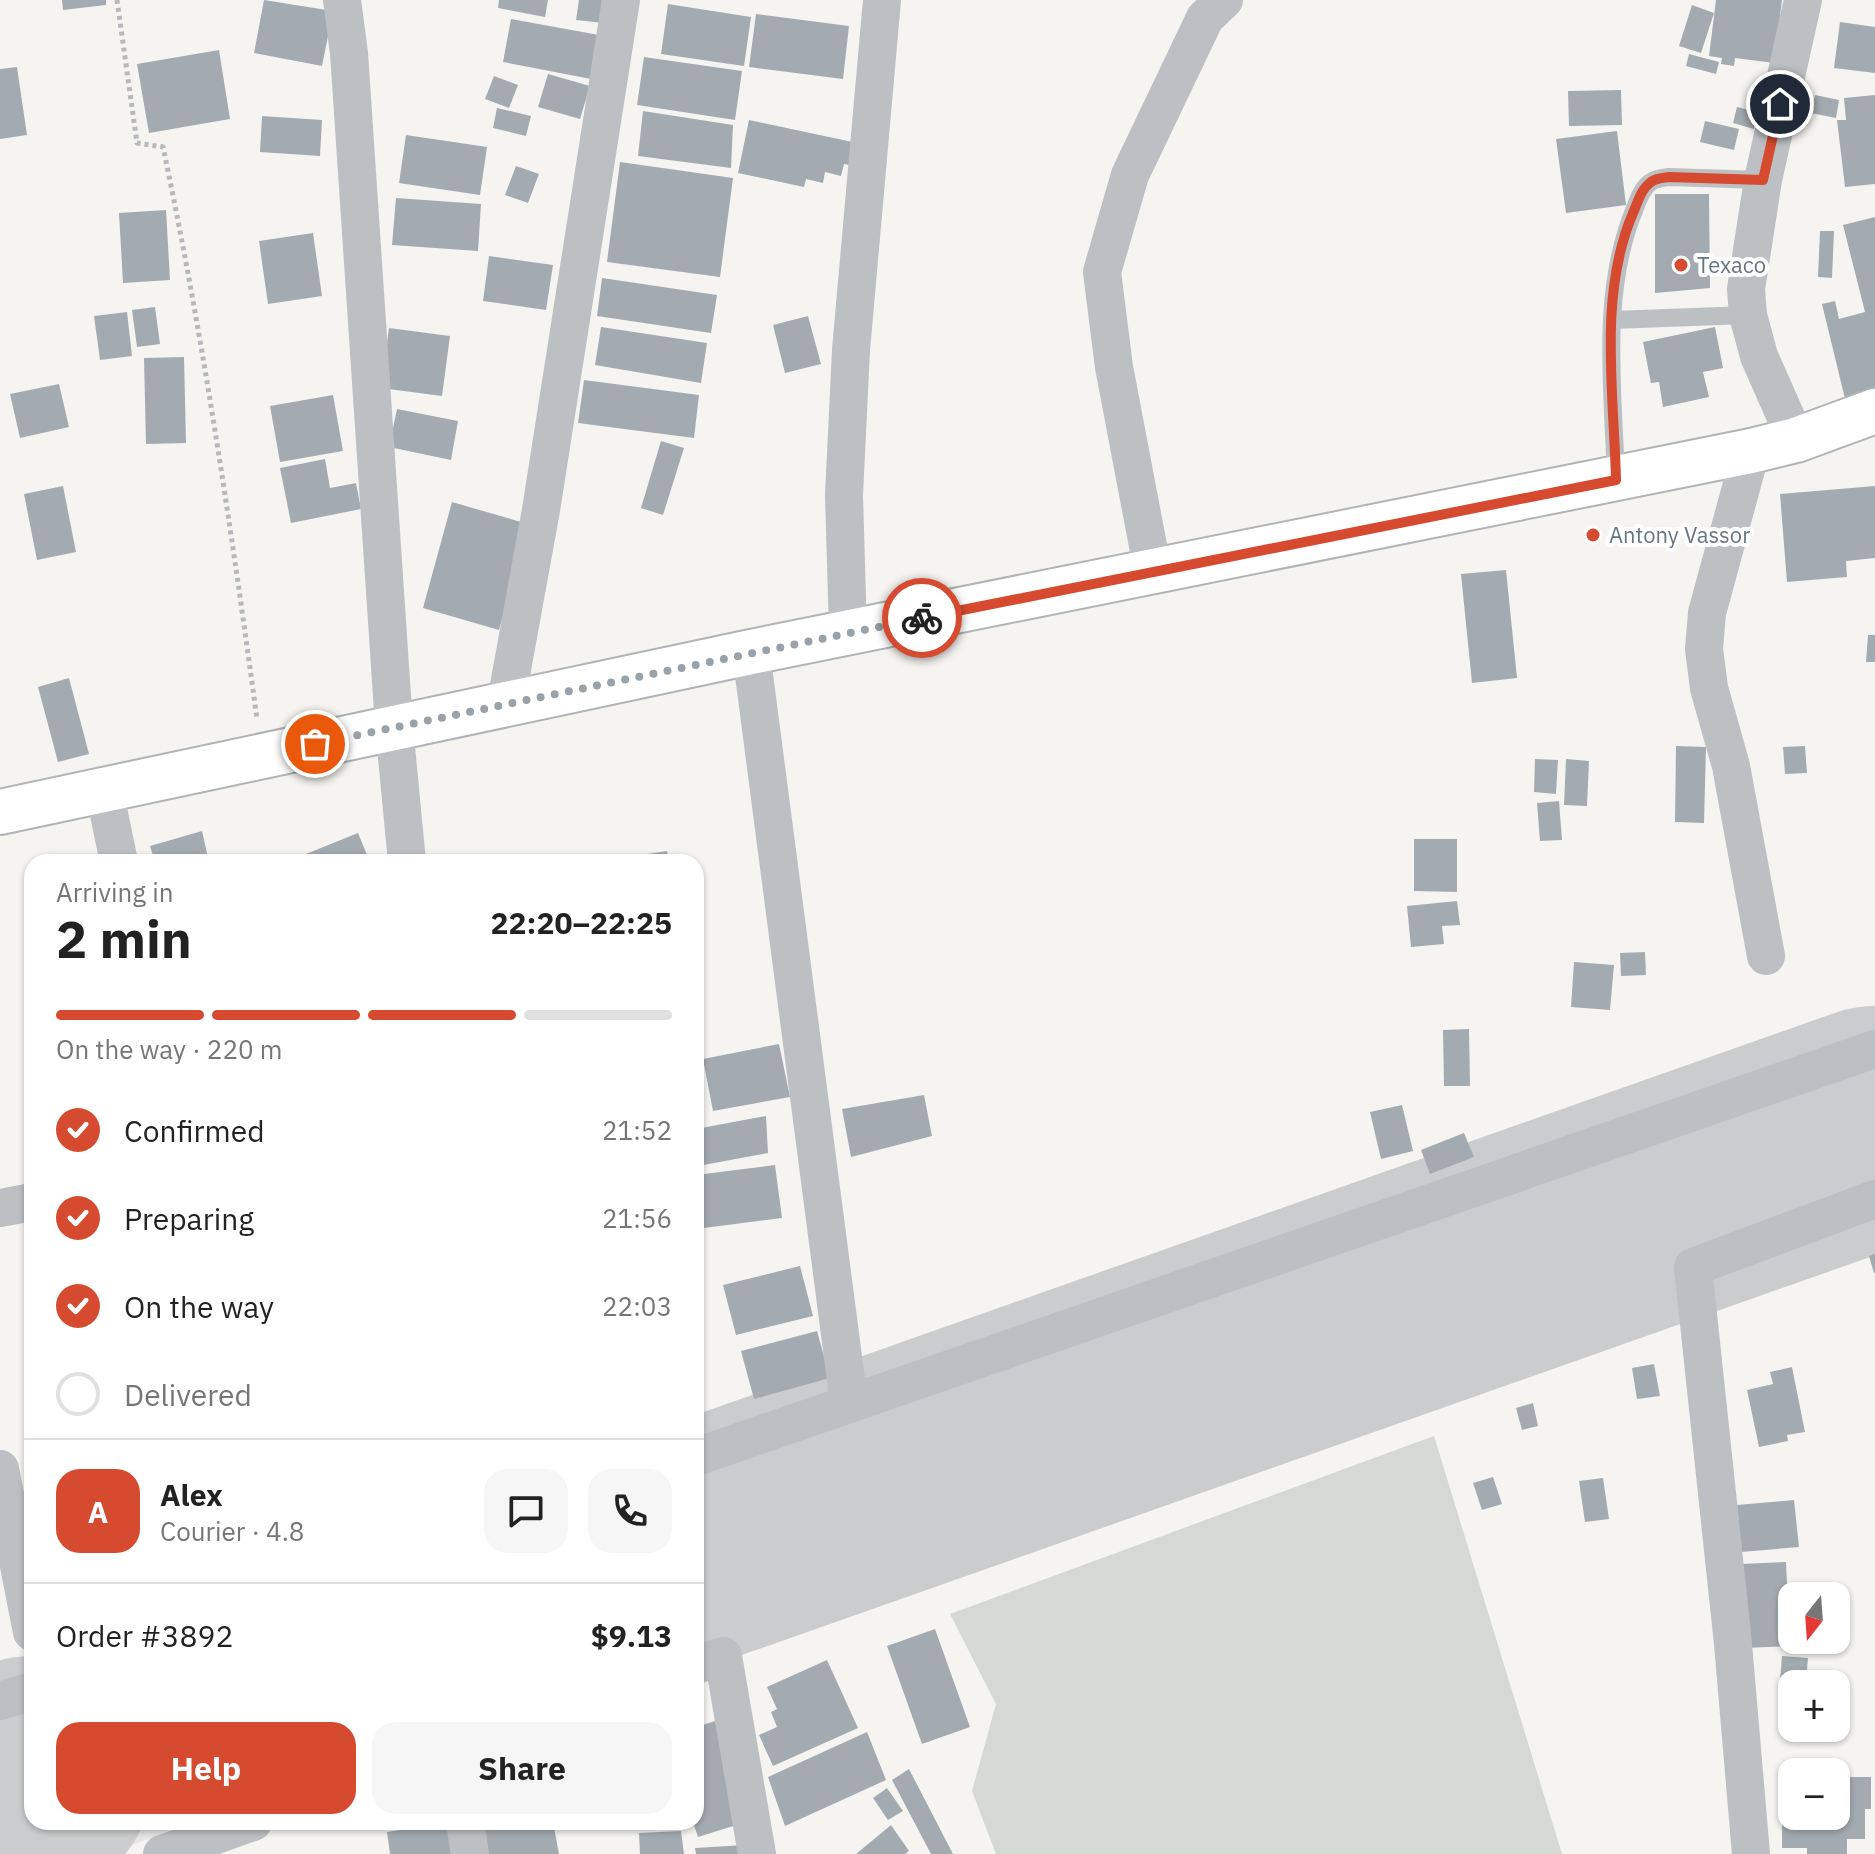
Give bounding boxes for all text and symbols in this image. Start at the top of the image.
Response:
pin [1746,70,1814,138]
icon: home [1758,82,1802,126]
place label: Texaco [1697,250,1766,279]
marker: Texaco [1672,256,1690,274]
place label: Antony Vassor [1609,520,1750,549]
marker: Antony Vassor [1584,526,1602,544]
courier [882,578,962,658]
icon: bike [900,596,944,640]
pin [281,710,349,778]
icon: bag [293,722,337,766]
text: Arriving in [56,875,173,909]
text: 22:20–22:25 [491,903,672,942]
text: 2 min [56,905,192,972]
text: On the way · 220 m [56,1032,282,1066]
icon: check [56,1108,100,1152]
text: Confirmed [124,1111,265,1150]
text: 21:52 [602,1113,672,1147]
icon: check [56,1196,100,1240]
text: Preparing [124,1199,254,1238]
text: 21:56 [602,1201,672,1235]
icon: check [56,1284,100,1328]
text: On the way [124,1287,274,1326]
text: 22:03 [602,1289,672,1323]
text: Delivered [124,1375,252,1414]
button: chat [484,1469,568,1553]
button: phone [588,1469,672,1553]
text: Alex [160,1475,223,1514]
text: A [88,1492,108,1531]
text: Courier · 4.8 [160,1514,304,1548]
north arrow [1778,1582,1850,1654]
map controls [1778,1582,1850,1830]
text: Order #3892 [56,1616,233,1655]
text: $9.13 [591,1616,672,1655]
button: + [1778,1670,1850,1742]
button: Help [56,1722,356,1814]
button: Share [372,1722,672,1814]
button: − [1778,1758,1850,1830]

